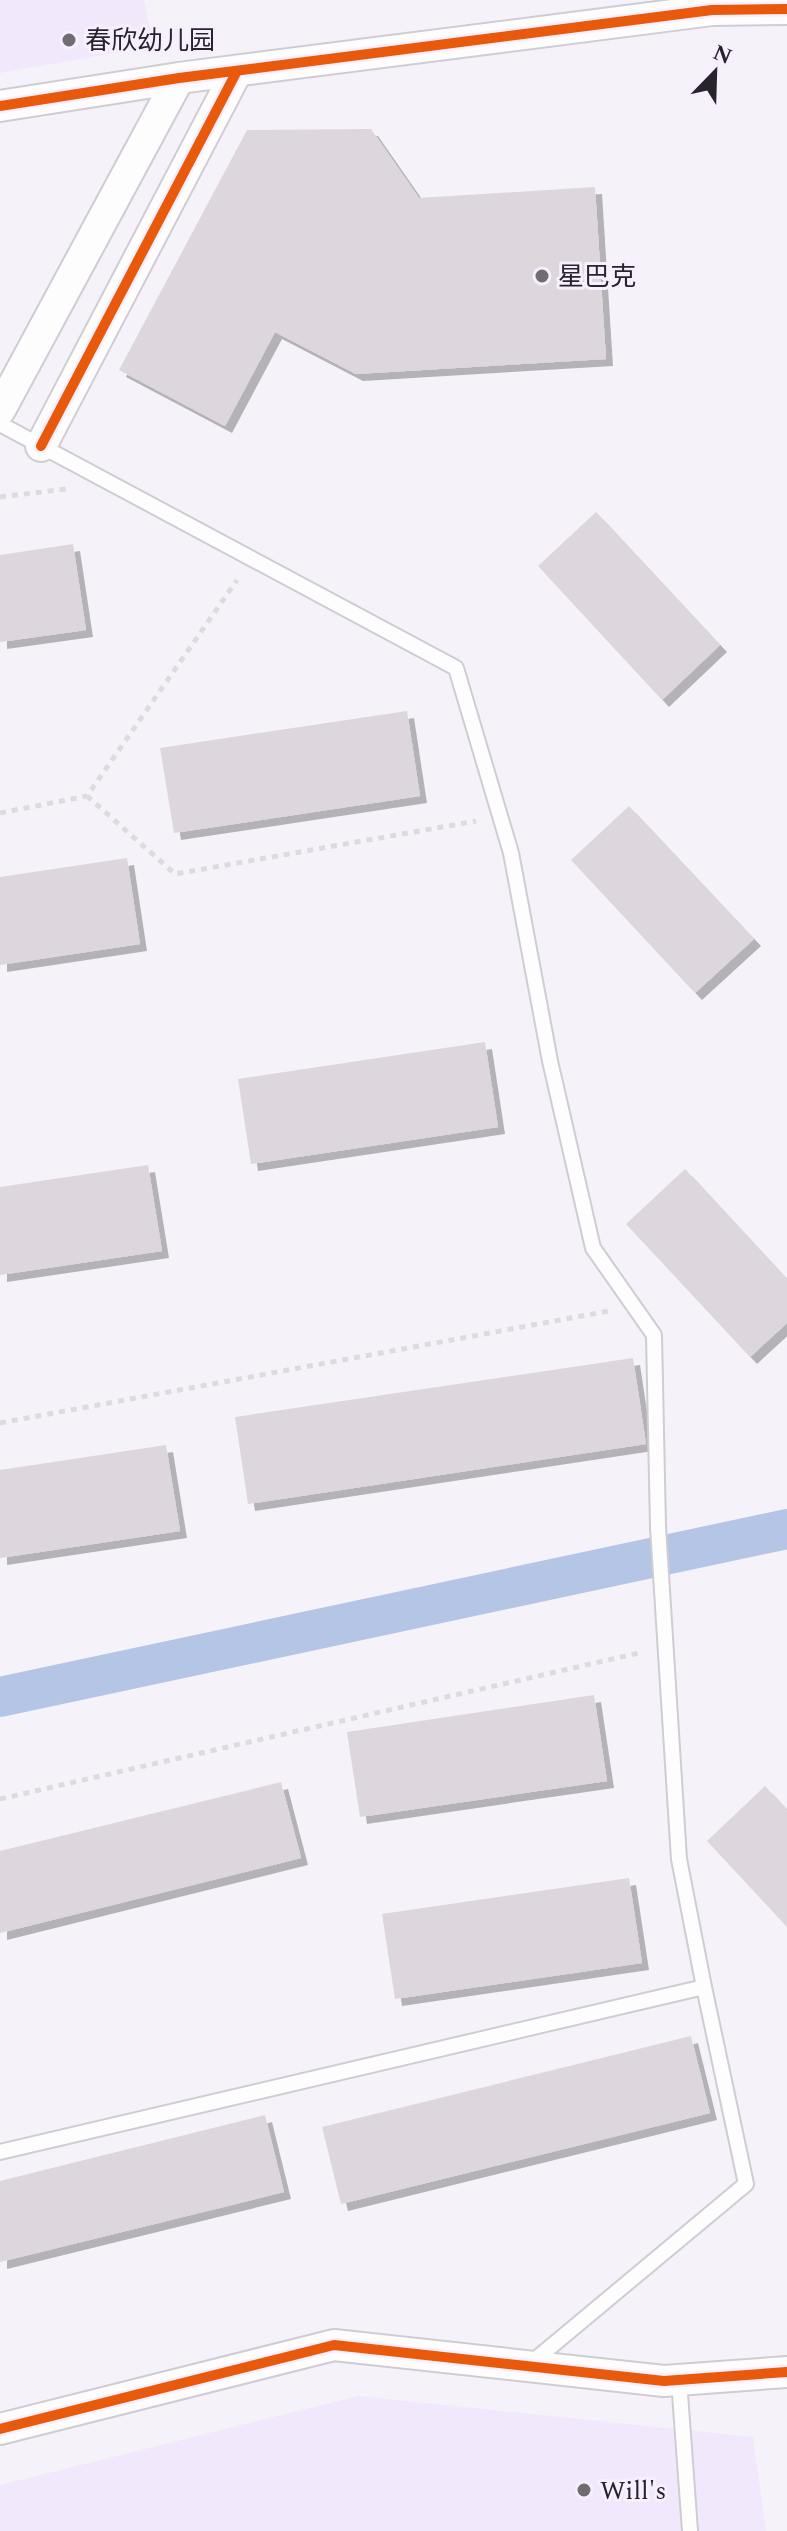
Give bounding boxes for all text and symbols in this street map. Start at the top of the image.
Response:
place label: 春欣幼儿园 [85,21,215,61]
marker: 春欣幼儿园 [60,31,78,49]
north arrow [675,32,755,112]
text: N [708,36,737,74]
place label: 星巴克 [558,257,636,297]
marker: 星巴克 [533,267,551,285]
place label: Will's [600,2471,666,2511]
marker: Will's [575,2481,593,2499]

